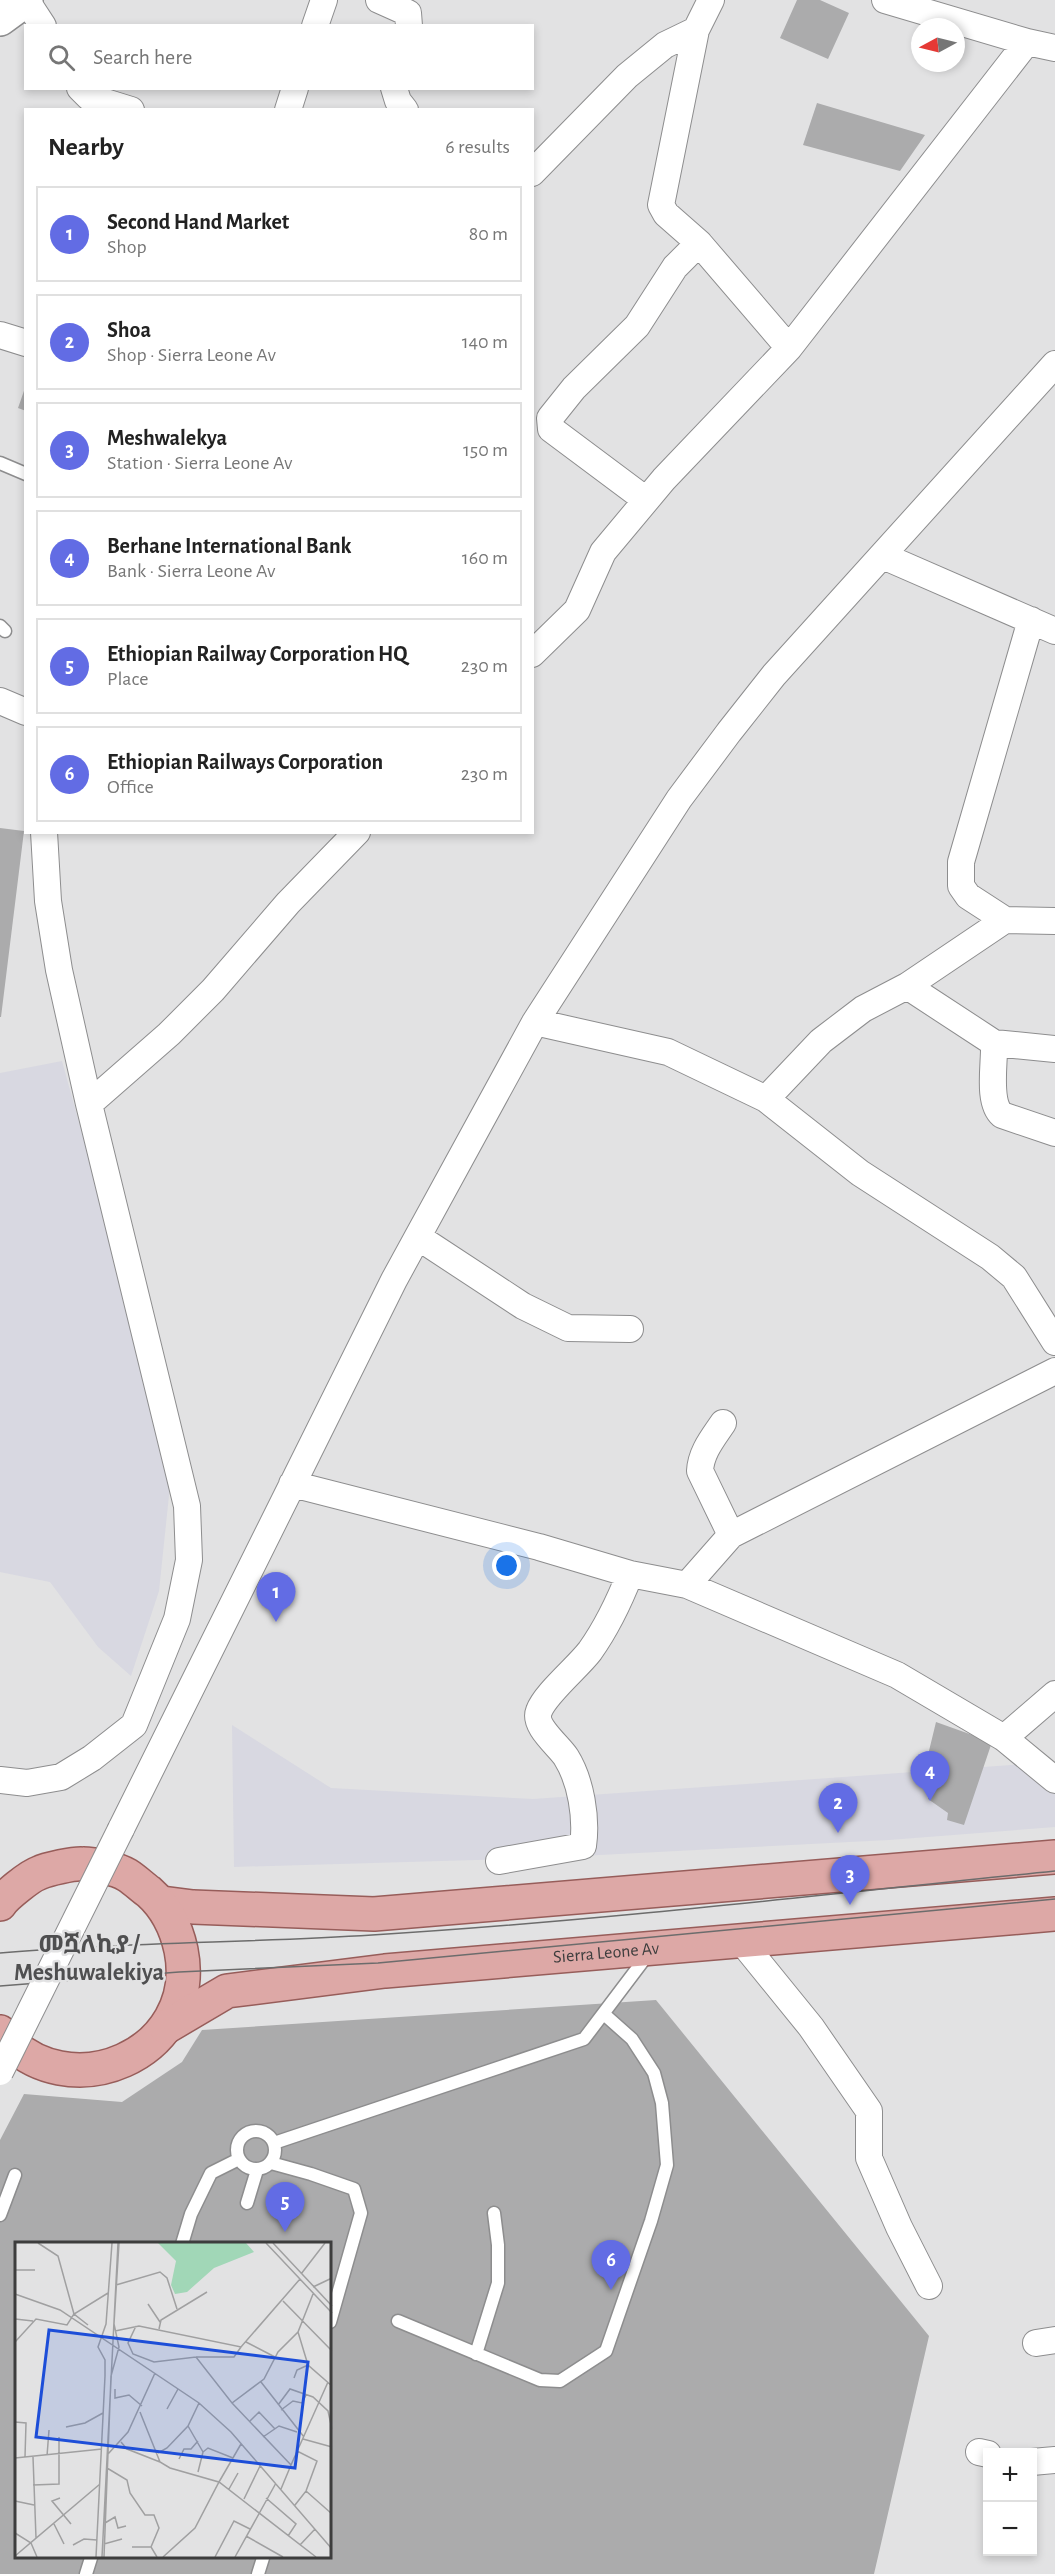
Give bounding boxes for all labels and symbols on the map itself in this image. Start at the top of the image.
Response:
north arrow [911,18,965,72]
your location [492,1551,521,1580]
pin: 1 [256,1572,296,1622]
pin: 4 [910,1752,950,1801]
pin: 2 [818,1784,858,1833]
pin: 3 [830,1856,870,1905]
district label: መሿለኪያ / Meshuwalekiya [14,1932,164,1985]
street label: Sierra Leone Av [552,1940,660,1967]
pin: 5 [266,2182,304,2232]
pin: 6 [592,2240,630,2290]
inset map [15,2242,332,2559]

